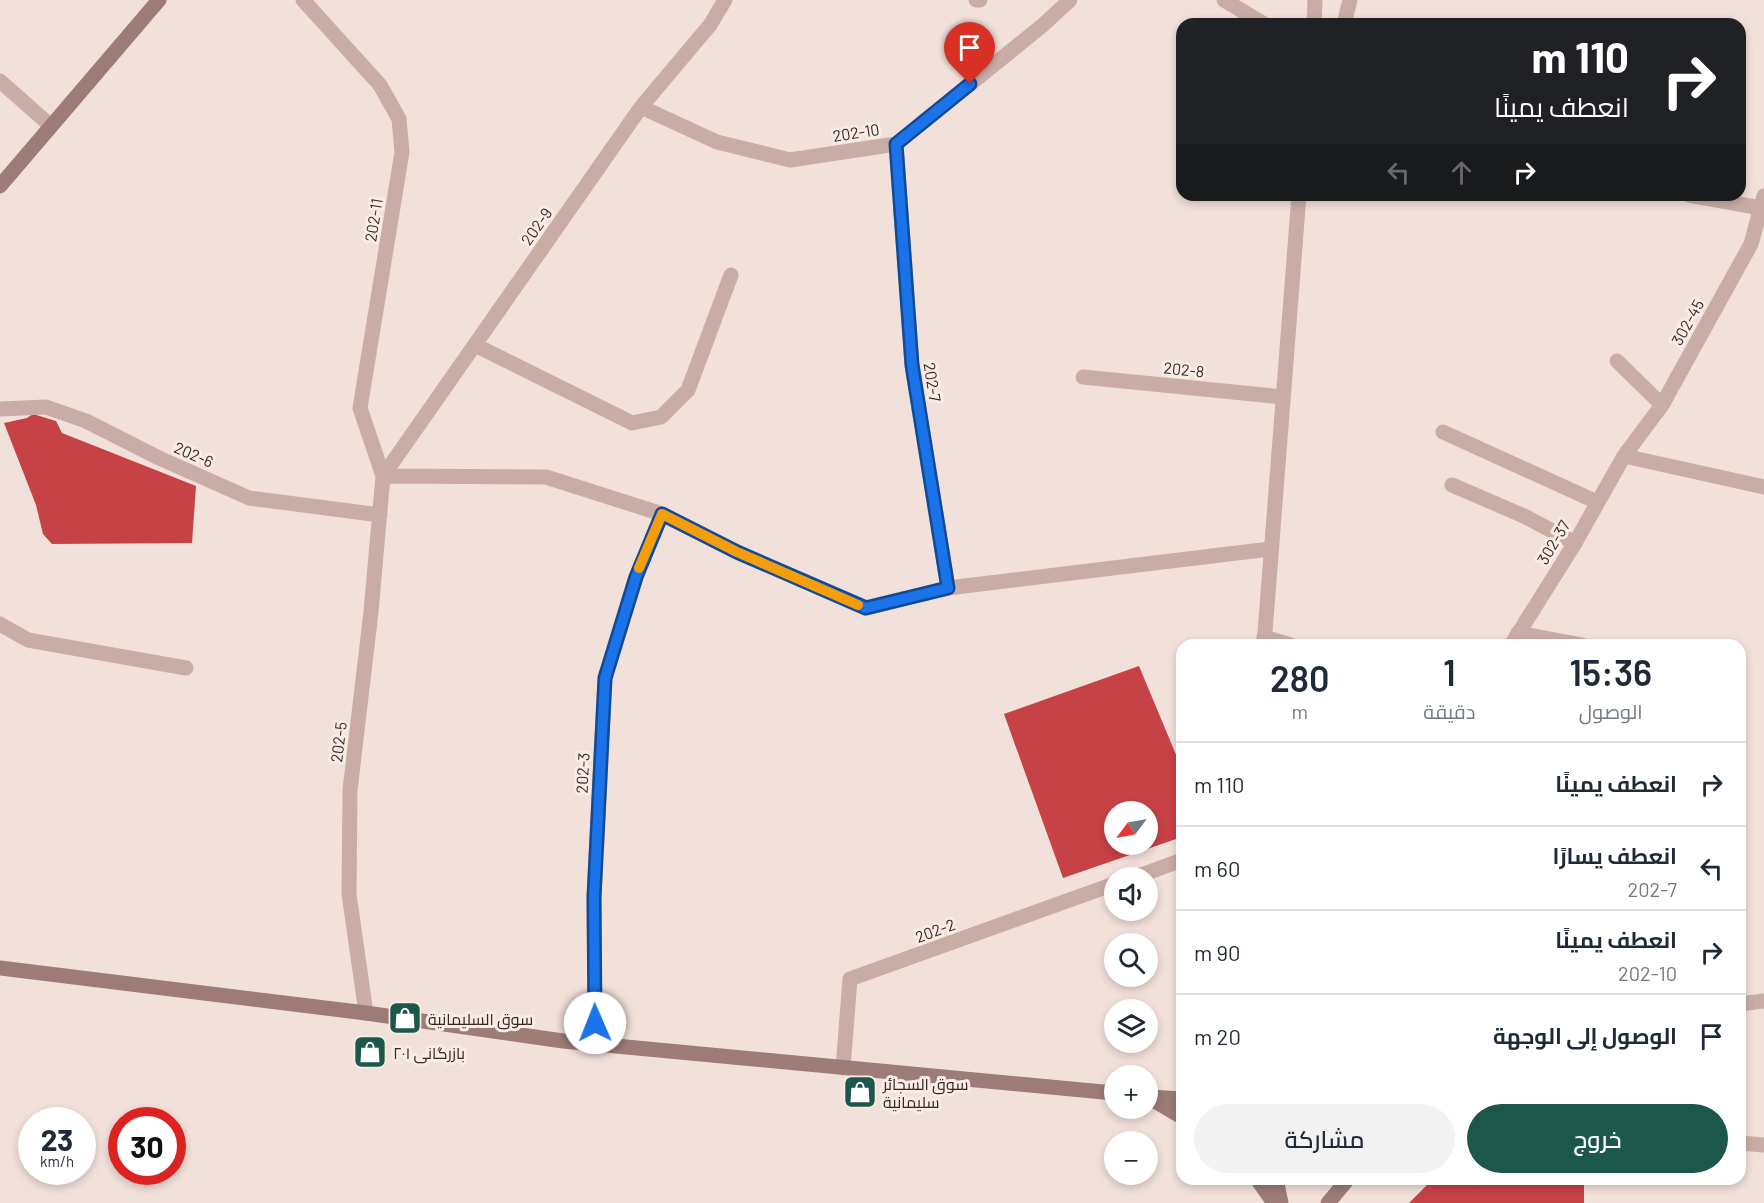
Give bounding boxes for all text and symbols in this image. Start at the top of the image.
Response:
pin [944,22,995,84]
icon: arrive [953,31,986,64]
text: 110 m [1532,31,1629,81]
icon: right [1650,42,1728,120]
text: انعطف يمينًا [1494,90,1629,122]
street label: 202-10 [831,119,881,145]
icon: left [1382,156,1415,189]
icon: ahead [1445,156,1478,189]
icon: right [1508,156,1541,189]
street label: 202-11 [360,197,386,243]
street label: 202-9 [517,204,555,248]
street label: 302-45 [1667,296,1707,348]
street label: 202-8 [1163,357,1205,381]
street label: 202-7 [921,361,946,403]
street label: 202-6 [172,437,216,471]
street label: 302-37 [1533,516,1574,567]
text: 1 [1443,650,1456,693]
text: 15:36 [1569,650,1652,693]
text: 280 [1270,656,1329,699]
text: m [1291,699,1308,723]
text: دقيقة [1423,699,1475,723]
text: الوصول [1579,699,1643,723]
street label: 202-5 [326,721,350,763]
street label: 202-3 [571,752,593,794]
icon: right [1695,768,1728,801]
text: انعطف يمينًا [1555,770,1677,796]
text: 110 m [1194,771,1245,797]
north arrow [1104,801,1158,855]
map controls [1104,801,1158,1185]
text: انعطف يسارًا [1553,842,1677,868]
icon: left [1695,852,1728,885]
text: 60 m [1194,855,1240,881]
button: sound [1104,867,1158,921]
text: 202-7 [1628,877,1677,901]
street label: 202-2 [912,914,958,946]
text: انعطف يمينًا [1555,926,1677,952]
button: search [1104,933,1158,987]
icon: right [1695,936,1728,969]
text: 90 m [1194,939,1241,965]
text: 202-10 [1618,961,1677,985]
position arrow [563,991,627,1055]
button: layers [1104,999,1158,1053]
shop icon: سوق السليمانية [387,1000,423,1036]
place label: سوق السليمانية [428,1009,533,1030]
icon: arrive [1695,1020,1728,1053]
text: الوصول إلى الوجهة [1493,1022,1677,1048]
text: 20 m [1194,1023,1241,1049]
shop icon: بازرگانی ٢٠١ [352,1034,388,1070]
place label: بازرگانی ٢٠١ [393,1043,465,1064]
button: + [1104,1065,1158,1119]
shop icon: سوق السجائر سليمانية [842,1074,878,1110]
place label: سوق السجائر سليمانية [882,1074,968,1112]
button: مشاركة [1194,1104,1455,1173]
button: خروج [1467,1104,1728,1173]
speed limit sign: 30 [108,1107,186,1185]
text: 23 [41,1121,73,1157]
button: − [1104,1131,1158,1185]
text: km/h [40,1152,74,1170]

